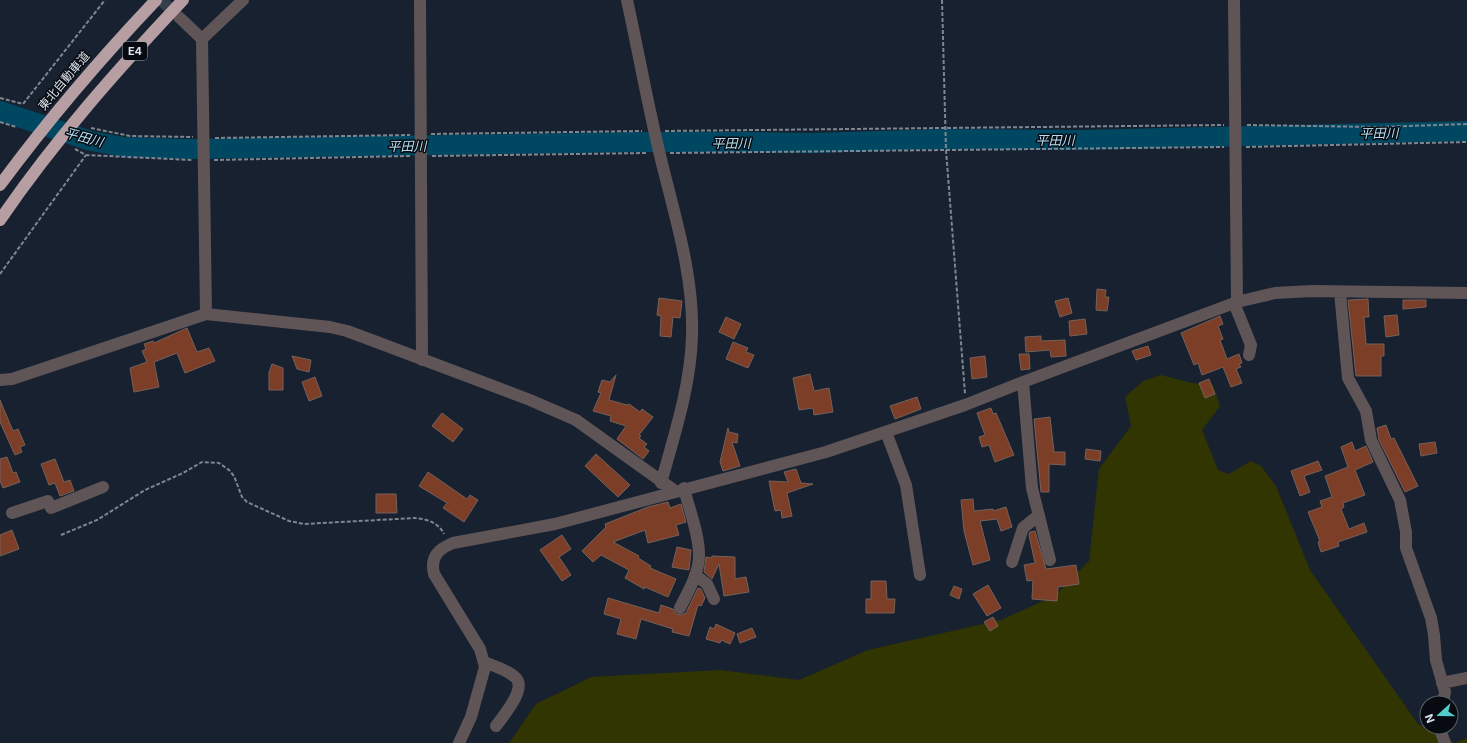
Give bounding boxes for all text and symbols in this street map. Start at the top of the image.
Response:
road number: E4 [123,42,147,60]
street label: 東北自動車道 [35,48,93,113]
water label: 平田川 [63,124,107,150]
water label: 平田川 [1359,125,1401,141]
water label: 平田川 [1035,132,1076,148]
water label: 平田川 [711,135,752,151]
water label: 平田川 [387,138,429,154]
north arrow [1419,695,1459,735]
text: N [1422,712,1438,725]

